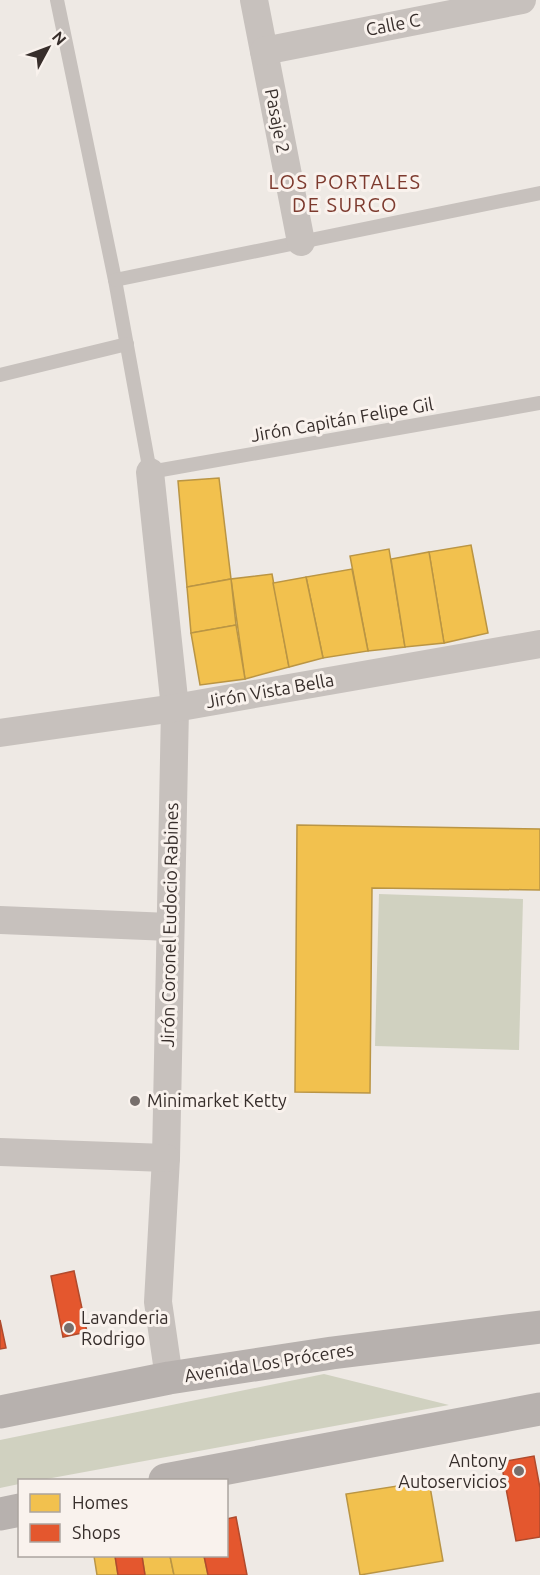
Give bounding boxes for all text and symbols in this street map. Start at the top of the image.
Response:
street label: Calle C [364,9,422,39]
north arrow [18,18,78,78]
text: N [49,28,70,49]
street label: Pasaje 2 [262,87,294,155]
district label: LOS PORTALES DE SURCO [269,170,421,216]
street label: Jirón Capitán Felipe Gil [249,393,435,445]
street label: Jirón Vista Bella [204,669,335,711]
street label: Jirón Coronel Eudocio Rabines [157,802,181,1048]
place label: Minimarket Ketty [147,1090,287,1110]
marker: Minimarket Ketty [128,1094,142,1108]
place label: Lavanderia Rodrigo [81,1307,169,1348]
marker: Lavanderia Rodrigo [62,1321,76,1335]
street label: Avenida Los Próceres [183,1339,355,1385]
place label: Antony Autoservicios [398,1450,507,1491]
marker: Antony Autoservicios [512,1464,526,1478]
legend [18,1479,228,1557]
text: Homes [72,1492,129,1512]
text: Shops [72,1522,121,1542]

